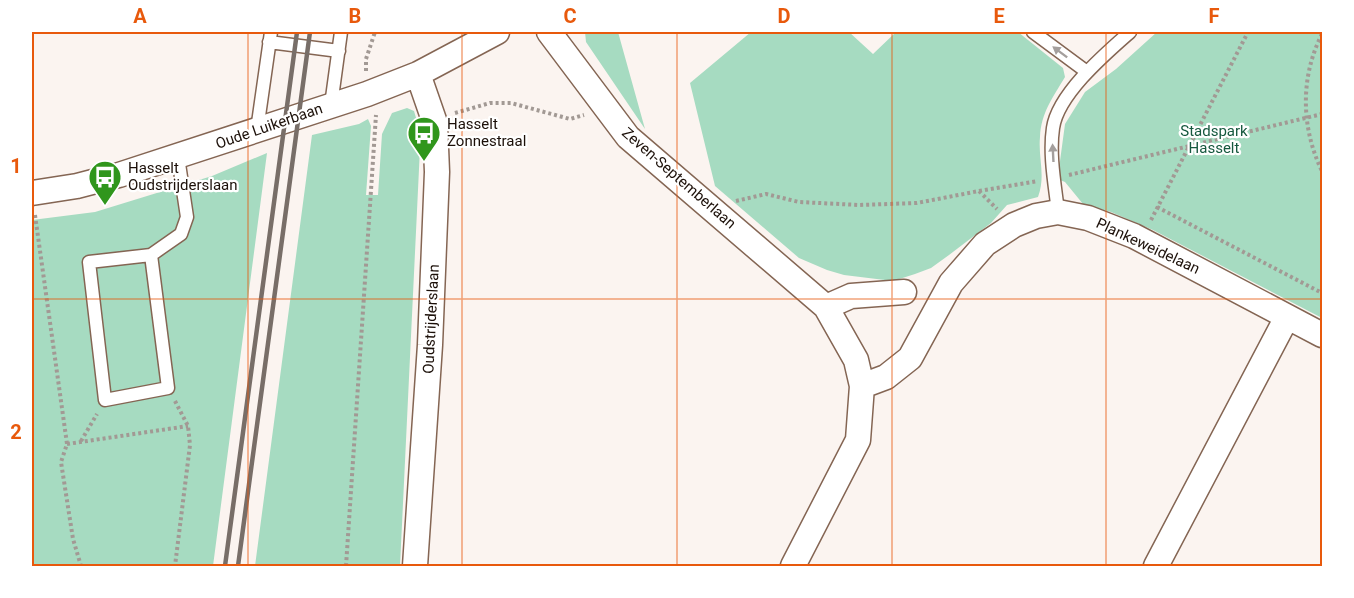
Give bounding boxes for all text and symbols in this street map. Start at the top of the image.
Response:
text: A [133,4,147,28]
text: B [349,4,361,28]
text: C [563,4,577,28]
text: D [778,4,791,28]
text: E [993,4,1005,28]
text: F [1209,4,1220,28]
one-way arrow [1052,45,1068,58]
street label: Oude Luikerbaan [213,99,325,153]
bus stop icon: Hasselt Zonnestraal [406,115,442,162]
place label: Hasselt Zonnestraal [447,115,526,150]
park label: Stadspark Hasselt [1180,122,1248,157]
street label: Zeven-Septemberlaan [618,124,740,232]
one-way arrow [1048,144,1057,163]
text: 1 [10,154,22,178]
bus stop icon: Hasselt Oudstrijderslaan [87,159,123,206]
place label: Hasselt Oudstrijderslaan [128,159,238,194]
street label: Plankeweidelaan [1093,214,1203,278]
street label: Oudstrijderslaan [419,264,443,374]
text: 2 [10,420,22,444]

